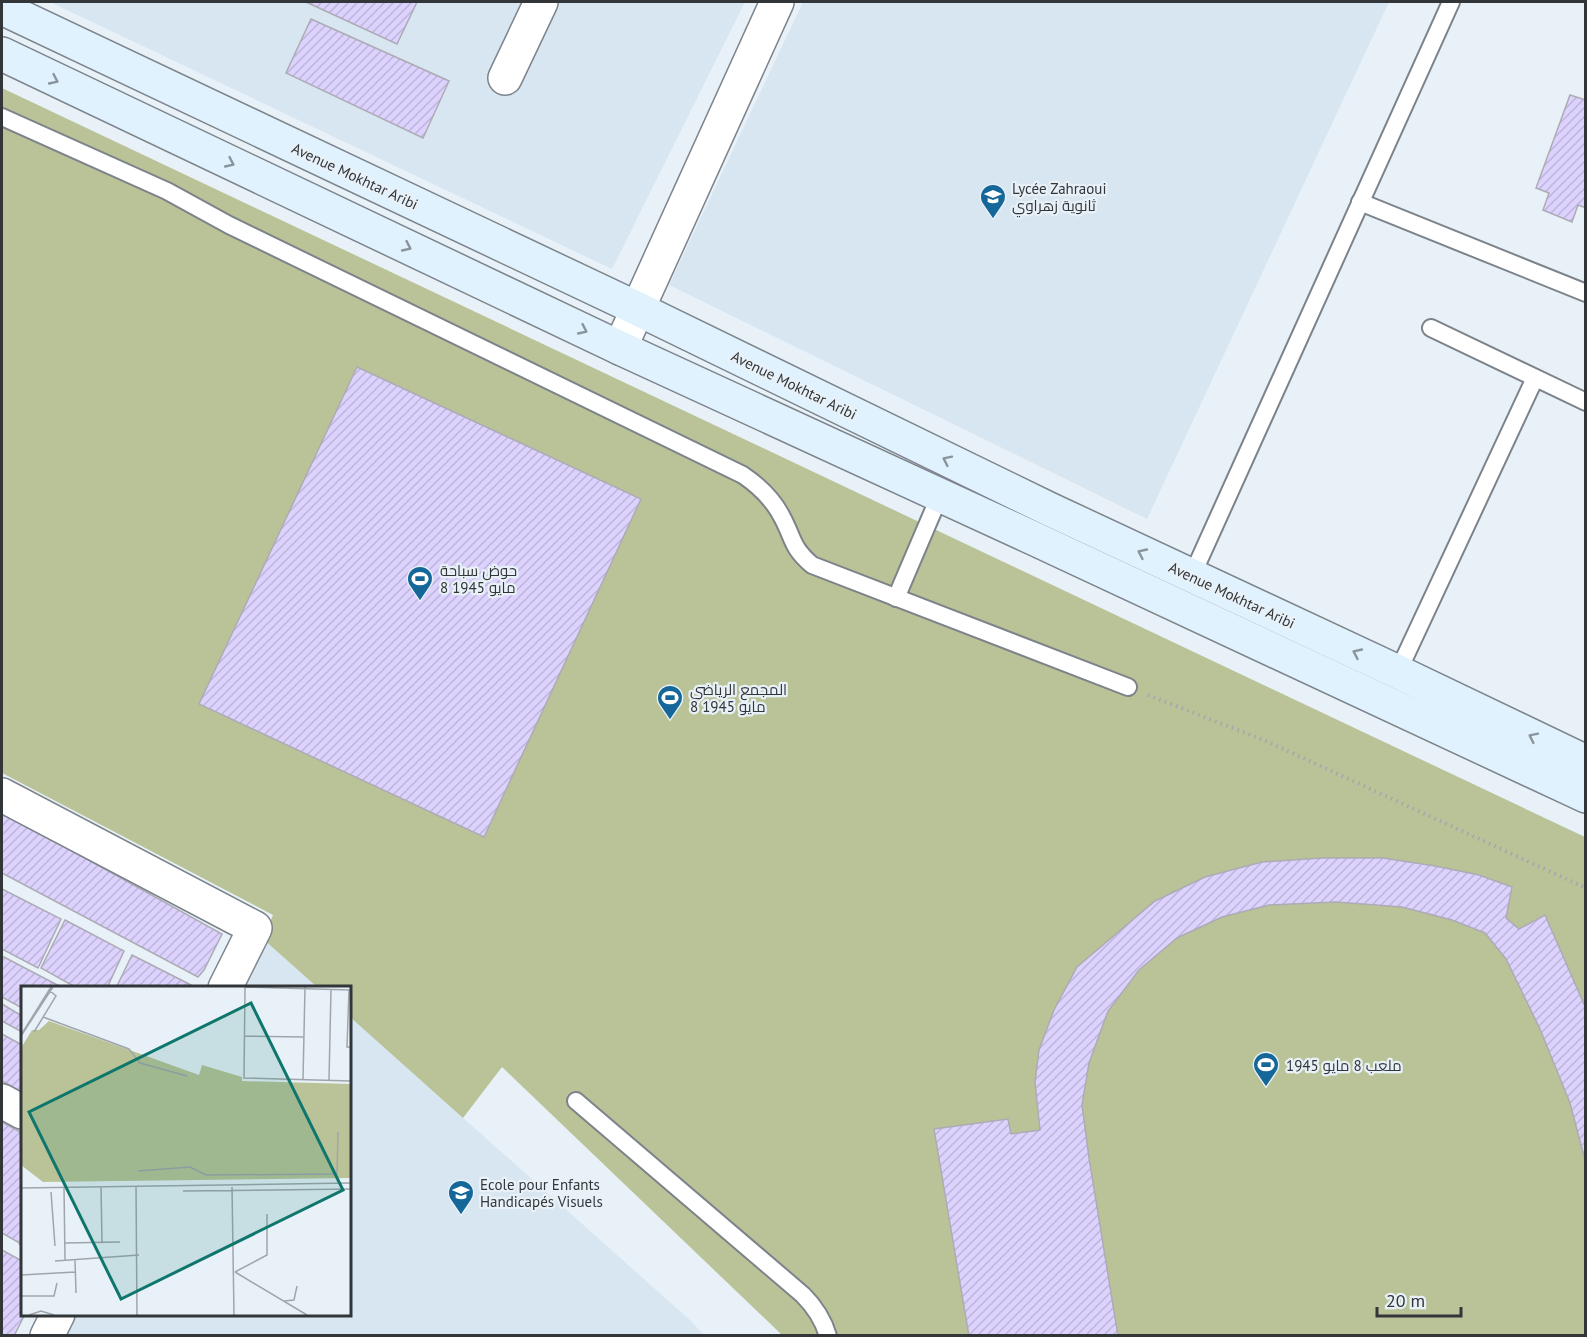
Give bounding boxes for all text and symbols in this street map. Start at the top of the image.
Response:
one-way arrow [48,72,59,84]
street label: Avenue Mokhtar Aribi [289,138,421,214]
one-way arrow [224,156,235,168]
place label: Lycée Zahraoui ثانوية زهراوي [1012,179,1106,218]
school or university icon: Lycée Zahraoui ثانوية زهراوي [978,182,1008,220]
one-way arrow [400,239,411,251]
one-way arrow [576,323,587,335]
street label: Avenue Mokhtar Aribi [728,346,860,424]
one-way arrow [942,456,953,467]
one-way arrow [1137,549,1148,561]
street label: Avenue Mokhtar Aribi [1166,557,1298,633]
place label: حوض سباحة 8 مايو 1945 [440,561,517,597]
sports icon: حوض سباحة 8 مايو 1945 [405,564,435,602]
one-way arrow [1352,648,1363,660]
place label: المجمع الرياضي 8 مايو 1945 [690,680,787,716]
sports icon: المجمع الرياضي 8 مايو 1945 [655,683,685,721]
one-way arrow [1528,732,1539,744]
inset map [21,986,351,1316]
sports icon: ملعب 8 مايو 1945 [1251,1050,1281,1088]
place label: ملعب 8 مايو 1945 [1286,1056,1402,1075]
place label: Ecole pour Enfants Handicapés Visuels [480,1175,603,1211]
school or university icon: Ecole pour Enfants Handicapés Visuels [446,1178,476,1216]
scale bar [1377,1280,1461,1318]
text: 20 m [1386,1289,1425,1312]

